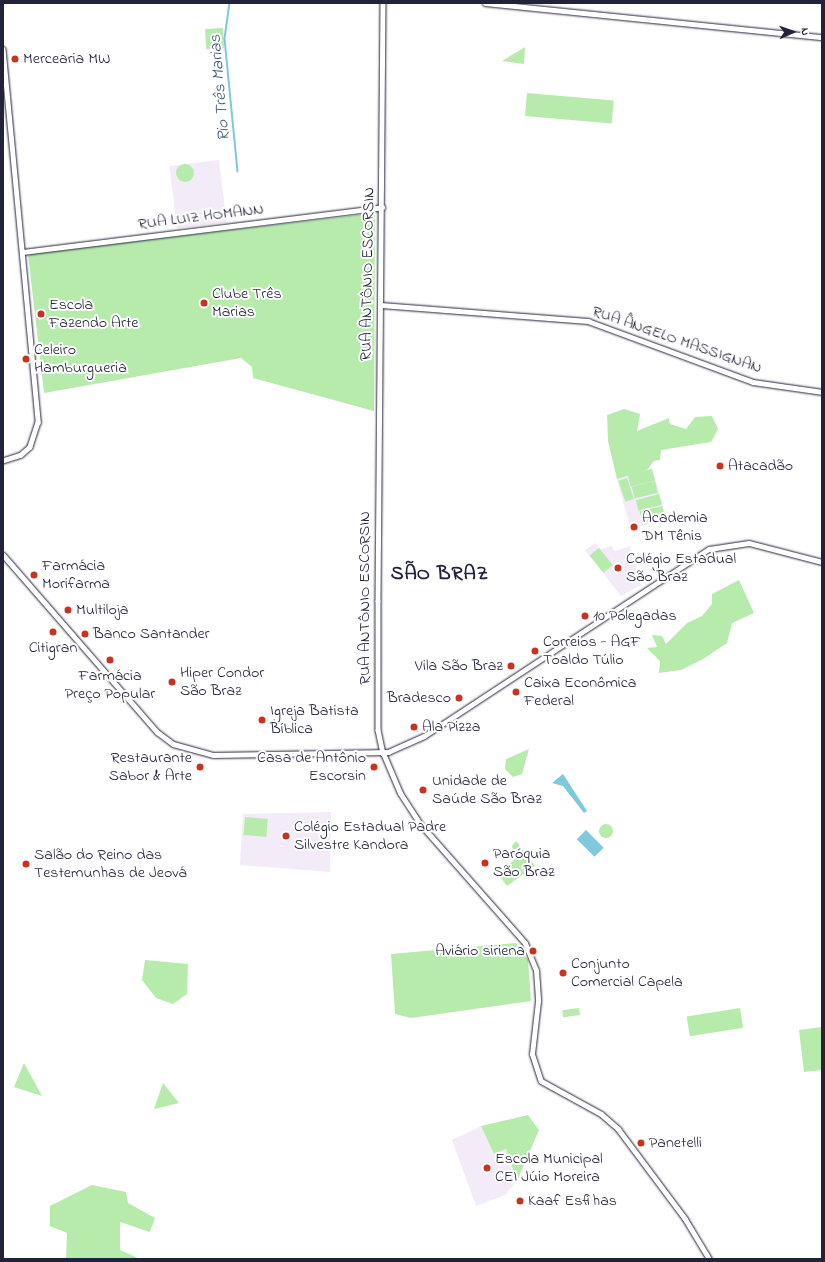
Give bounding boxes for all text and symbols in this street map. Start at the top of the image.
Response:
north arrow [773,12,813,52]
text: N [797,28,813,36]
water label: Rio Três Marias [205,34,235,142]
place label: Mercearia MW [23,49,110,69]
marker: Mercearia MW [10,54,20,64]
street label: RUA ANTÔNIO ESCORSIN [357,187,379,361]
street label: RUA LUIZ HOMANN [137,200,265,234]
place label: Clube Três Marias [212,284,282,322]
place label: Escola Fazendo Arte [49,295,138,333]
marker: Clube Três Marias [199,298,209,308]
street label: RUA ÂNGELO MASSIGNAN [590,302,764,378]
marker: Escola Fazendo Arte [36,309,46,319]
place label: Celeiro Hamburgueria [34,340,127,378]
marker: Celeiro Hamburgueria [21,354,31,364]
place label: Atacadão [728,456,793,476]
marker: Atacadão [715,461,725,471]
place label: Academia DM Tênis [642,508,708,546]
street label: RUA ANTÔNIO ESCORSIN [355,511,375,685]
marker: Academia DM Tênis [629,522,639,532]
place label: Colégio Estadual São Braz [626,549,736,587]
place label: Farmácia Morifarma [42,556,110,594]
district label: SÃO BRAZ [391,562,489,586]
marker: Colégio Estadual São Braz [613,563,623,573]
marker: Farmácia Morifarma [29,570,39,580]
place label: Multiloja [76,600,128,620]
marker: Multiloja [63,605,73,615]
place label: 10 Polegadas [593,606,677,626]
marker: 10 Polegadas [580,611,590,621]
place label: Banco Santander [93,624,210,644]
marker: Citigran [48,627,58,637]
marker: Banco Santander [80,629,90,639]
place label: Correios - AGF Toaldo Túlio [543,632,641,670]
place label: Citigran [29,638,77,658]
marker: Correios - AGF Toaldo Túlio [530,646,540,656]
marker: Farmácia Preço Popular [105,655,115,665]
place label: Vila São Braz [415,656,503,676]
marker: Vila São Braz [506,661,516,671]
place label: Hiper Condor São Braz [180,663,264,701]
place label: Farmácia Preço Popular [65,666,155,704]
place label: Caixa Econômica Federal [524,673,636,711]
marker: Hiper Condor São Braz [167,677,177,687]
marker: Caixa Econômica Federal [511,687,521,697]
place label: Bradesco [387,688,451,708]
marker: Bradesco [454,693,464,703]
place label: Igreja Batista Bíblica [270,701,359,739]
marker: Igreja Batista Bíblica [257,715,267,725]
place label: Ala Pizza [422,717,480,737]
marker: Ala Pizza [409,722,419,732]
place label: Restaurante Sabor & Arte [109,748,192,786]
place label: Casa de Antônio Escorsin [257,748,366,786]
marker: Restaurante Sabor & Arte [195,762,205,772]
marker: Casa de Antônio Escorsin [369,762,379,772]
place label: Unidade de Saúde São Braz [432,771,542,809]
marker: Unidade de Saúde São Braz [417,784,429,796]
place label: Colégio Estadual Padre Silvestre Kandora [294,817,446,855]
marker: Colégio Estadual Padre Silvestre Kandora [281,831,291,841]
place label: Paróquia São Braz [493,844,555,882]
place label: Salão do Reino das Testemunhas de Jeová [34,845,187,883]
marker: Paróquia São Braz [480,858,490,868]
marker: Salão do Reino das Testemunhas de Jeová [21,859,31,869]
place label: Aviário siriena [435,941,525,961]
marker: Aviário siriena [528,946,538,956]
place label: Conjunto Comercial Capela [571,954,683,992]
marker: Conjunto Comercial Capela [558,968,568,978]
place label: Panetelli [649,1133,702,1153]
marker: Panetelli [636,1138,646,1148]
place label: Escola Municipal CEI Júio Moreira [495,1149,603,1187]
marker: Escola Municipal CEI Júio Moreira [482,1163,492,1173]
place label: Kaaf Esfihas [528,1191,617,1211]
marker: Kaaf Esfihas [515,1196,525,1206]

